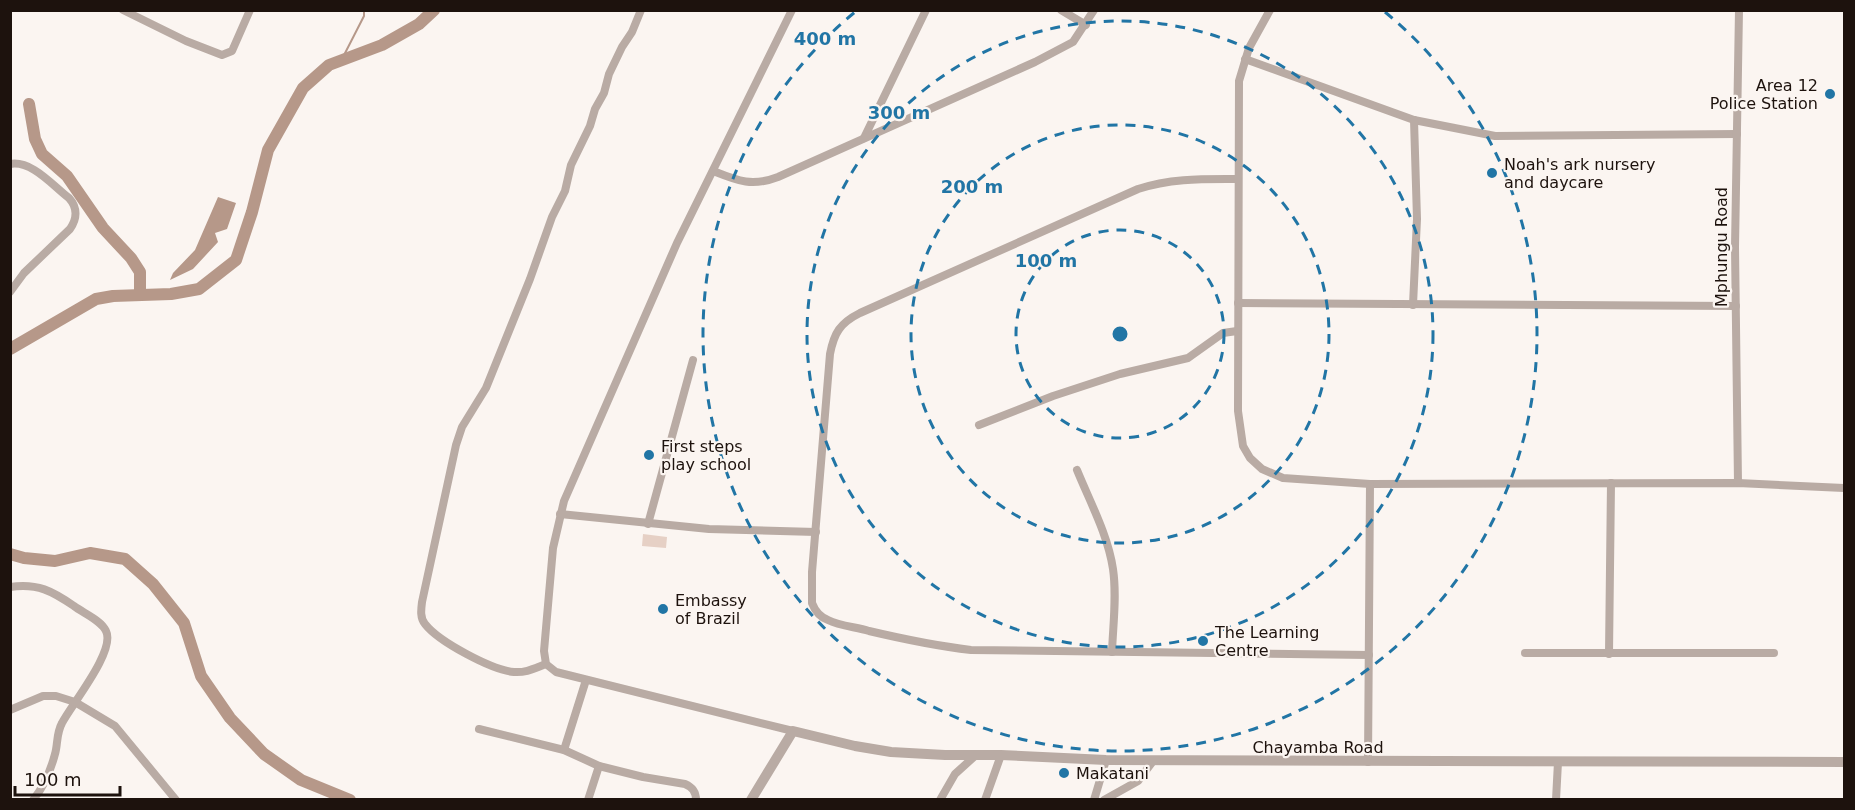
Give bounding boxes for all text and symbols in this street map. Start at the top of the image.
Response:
text: 400 m [794,28,856,49]
place label: Area 12 Police Station [1710,76,1818,113]
marker: Area 12 Police Station [1823,87,1837,101]
text: 300 m [868,102,930,123]
place label: Noah's ark nursery and daycare [1504,155,1655,192]
marker: Noah's ark nursery and daycare [1485,166,1499,180]
text: 200 m [941,176,1003,197]
street label: Mphungu Road [1712,187,1731,307]
text: 100 m [1015,250,1077,271]
centre of rings [1110,324,1130,344]
place label: First steps play school [661,437,751,474]
marker: First steps play school [642,448,656,462]
place label: Embassy of Brazil [675,591,747,628]
marker: Embassy of Brazil [656,602,670,616]
place label: The Learning Centre [1214,623,1319,660]
marker: The Learning Centre [1196,634,1210,648]
street label: Chayamba Road [1252,738,1384,757]
scale bar [15,759,120,797]
place label: Makatani [1076,764,1149,783]
marker: Makatani [1057,766,1071,780]
text: 100 m [24,769,82,790]

